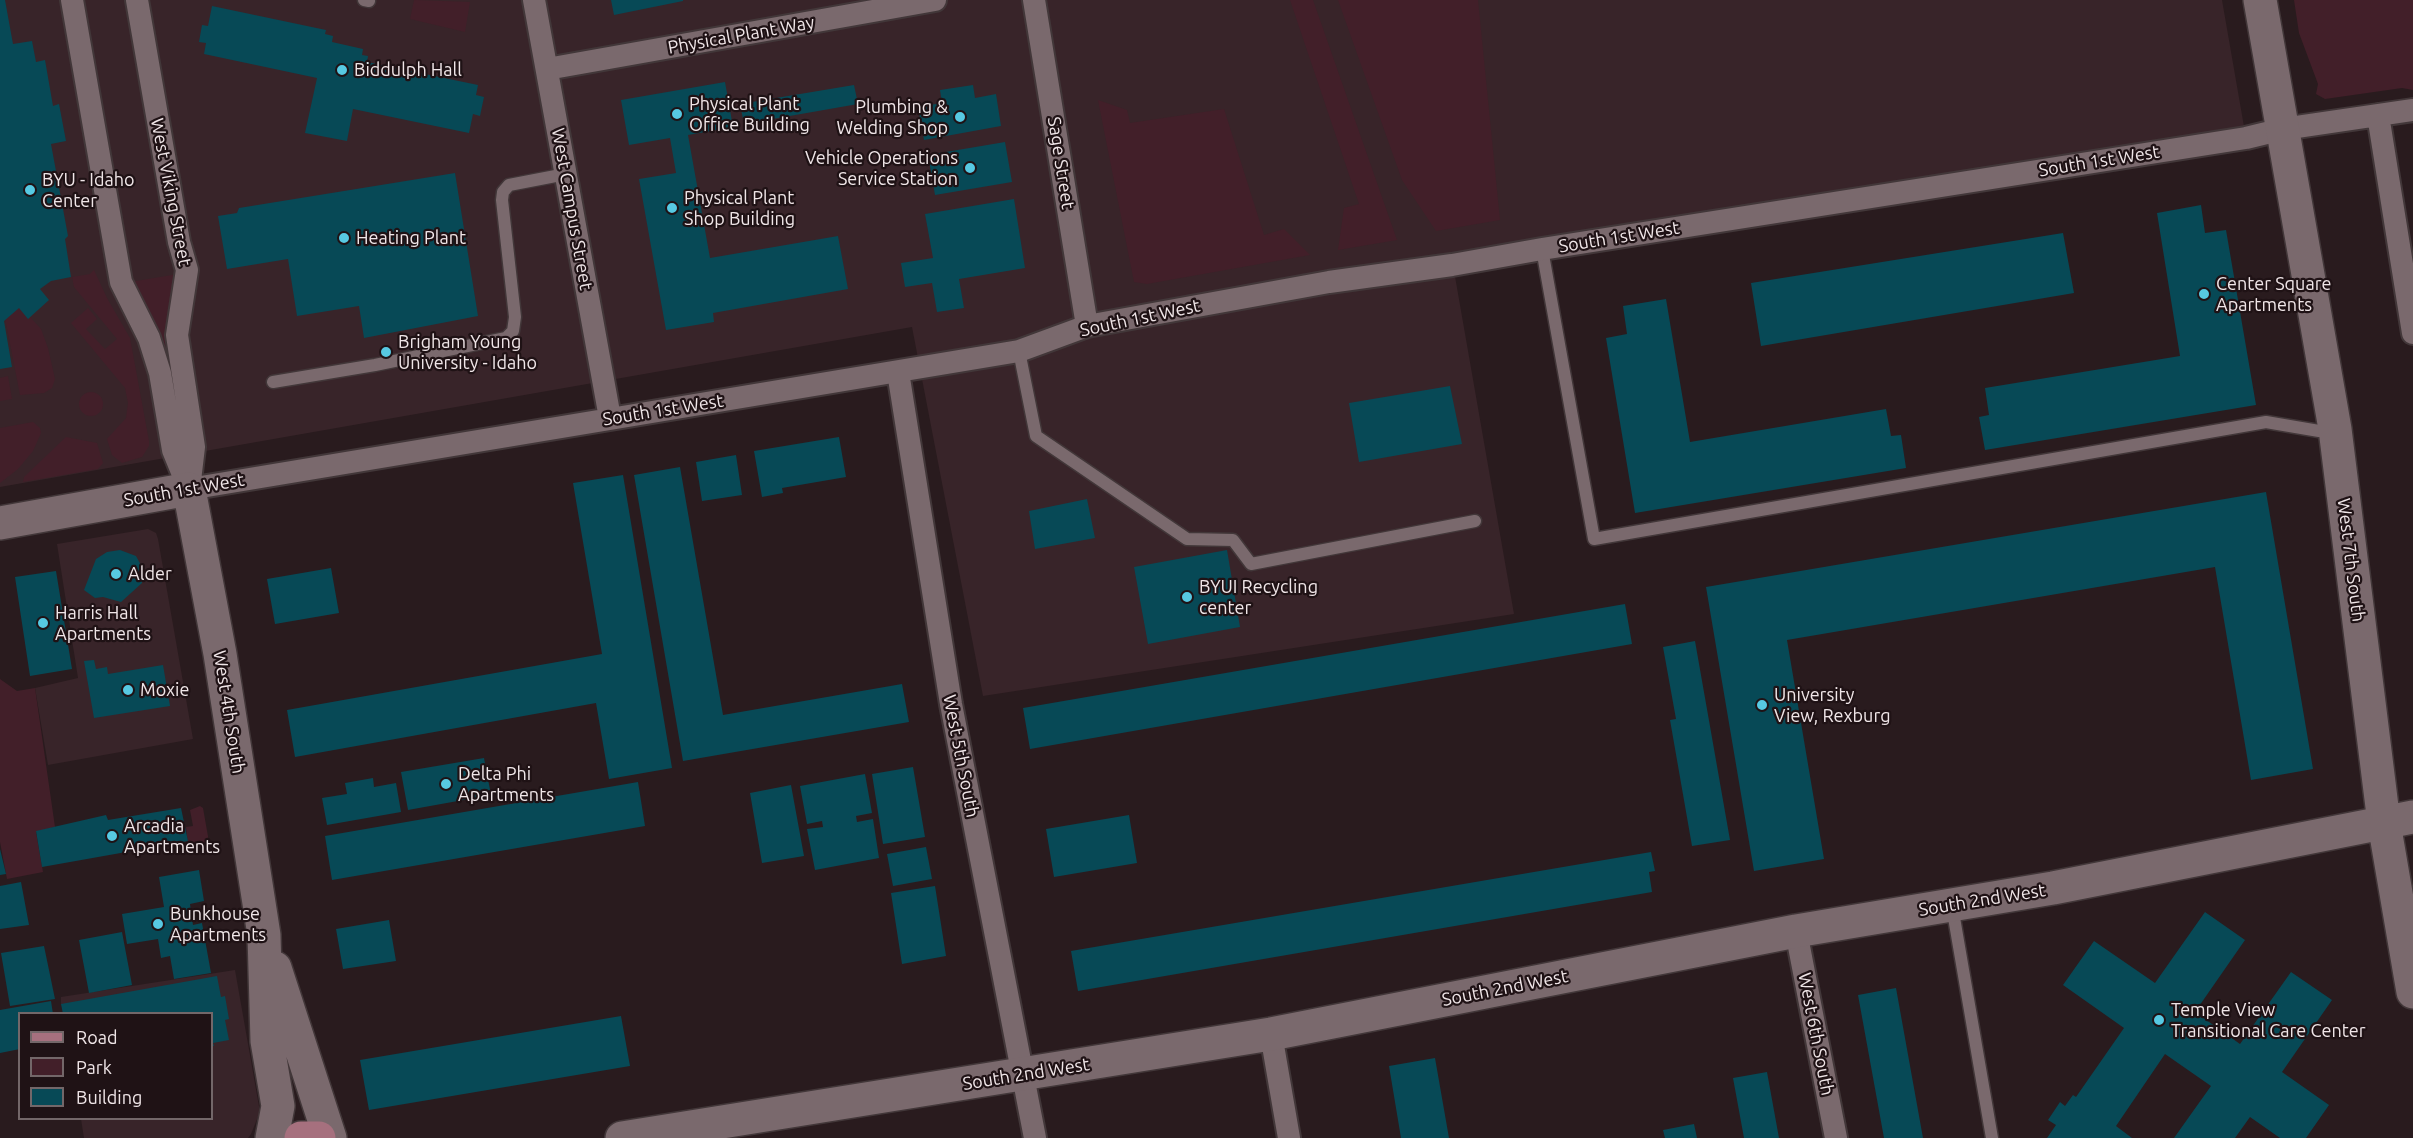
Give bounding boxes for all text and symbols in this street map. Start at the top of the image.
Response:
street label: Physical Plant Way [666,11,816,59]
place label: Biddulph Hall [354,59,462,81]
marker: Biddulph Hall [335,63,349,77]
place label: Physical Plant Office Building [689,93,810,136]
place label: Plumbing & Welding Shop [837,96,948,138]
marker: Physical Plant Office Building [670,107,684,121]
marker: Plumbing & Welding Shop [953,110,967,124]
street label: Sage Street [1043,115,1079,211]
street label: West Viking Street [146,116,196,268]
street label: West Campus Street [547,126,597,292]
street label: South 1st West [2037,141,2161,181]
place label: Vehicle Operations Service Station [805,147,958,190]
marker: Vehicle Operations Service Station [963,161,977,175]
place label: BYU - Idaho Center [42,169,135,212]
marker: BYU - Idaho Center [23,183,37,197]
place label: Physical Plant Shop Building [684,187,795,230]
marker: Physical Plant Shop Building [665,201,679,215]
street label: South 1st West [1557,217,1681,257]
place label: Heating Plant [356,227,466,249]
marker: Heating Plant [337,231,351,245]
place label: Center Square Apartments [2216,273,2331,316]
marker: Center Square Apartments [2197,287,2211,301]
street label: South 1st West [1078,295,1202,341]
place label: Brigham Young University - Idaho [398,331,537,374]
marker: Brigham Young University - Idaho [379,345,393,359]
street label: South 1st West [601,390,725,430]
street label: South 1st West [122,469,246,511]
street label: West 7th South [2333,497,2369,623]
place label: Alder [128,563,172,585]
marker: Alder [109,567,123,581]
place label: BYUI Recycling center [1199,576,1318,618]
marker: BYUI Recycling center [1180,590,1194,604]
place label: Harris Hall Apartments [55,602,151,644]
marker: Harris Hall Apartments [36,616,50,630]
street label: West 4th South [209,649,249,775]
place label: Moxie [140,679,189,701]
marker: Moxie [121,683,135,697]
place label: University View, Rexburg [1774,684,1891,726]
street label: West 5th South [939,693,983,819]
marker: University View, Rexburg [1755,698,1769,712]
place label: Delta Phi Apartments [458,763,554,806]
marker: Delta Phi Apartments [439,777,453,791]
place label: Arcadia Apartments [124,815,220,858]
marker: Arcadia Apartments [105,829,119,843]
street label: South 2nd West [1917,879,2047,921]
place label: Bunkhouse Apartments [170,903,266,946]
marker: Bunkhouse Apartments [151,917,165,931]
street label: South 2nd West [1440,965,1570,1011]
street label: West 6th South [1794,971,1838,1097]
place label: Temple View Transitional Care Center [2171,999,2365,1042]
legend [18,1012,213,1120]
marker: Temple View Transitional Care Center [2152,1013,2166,1027]
text: Road [76,1027,118,1047]
street label: South 2nd West [961,1053,1091,1095]
text: Park [76,1057,112,1077]
text: Building [76,1087,142,1107]

